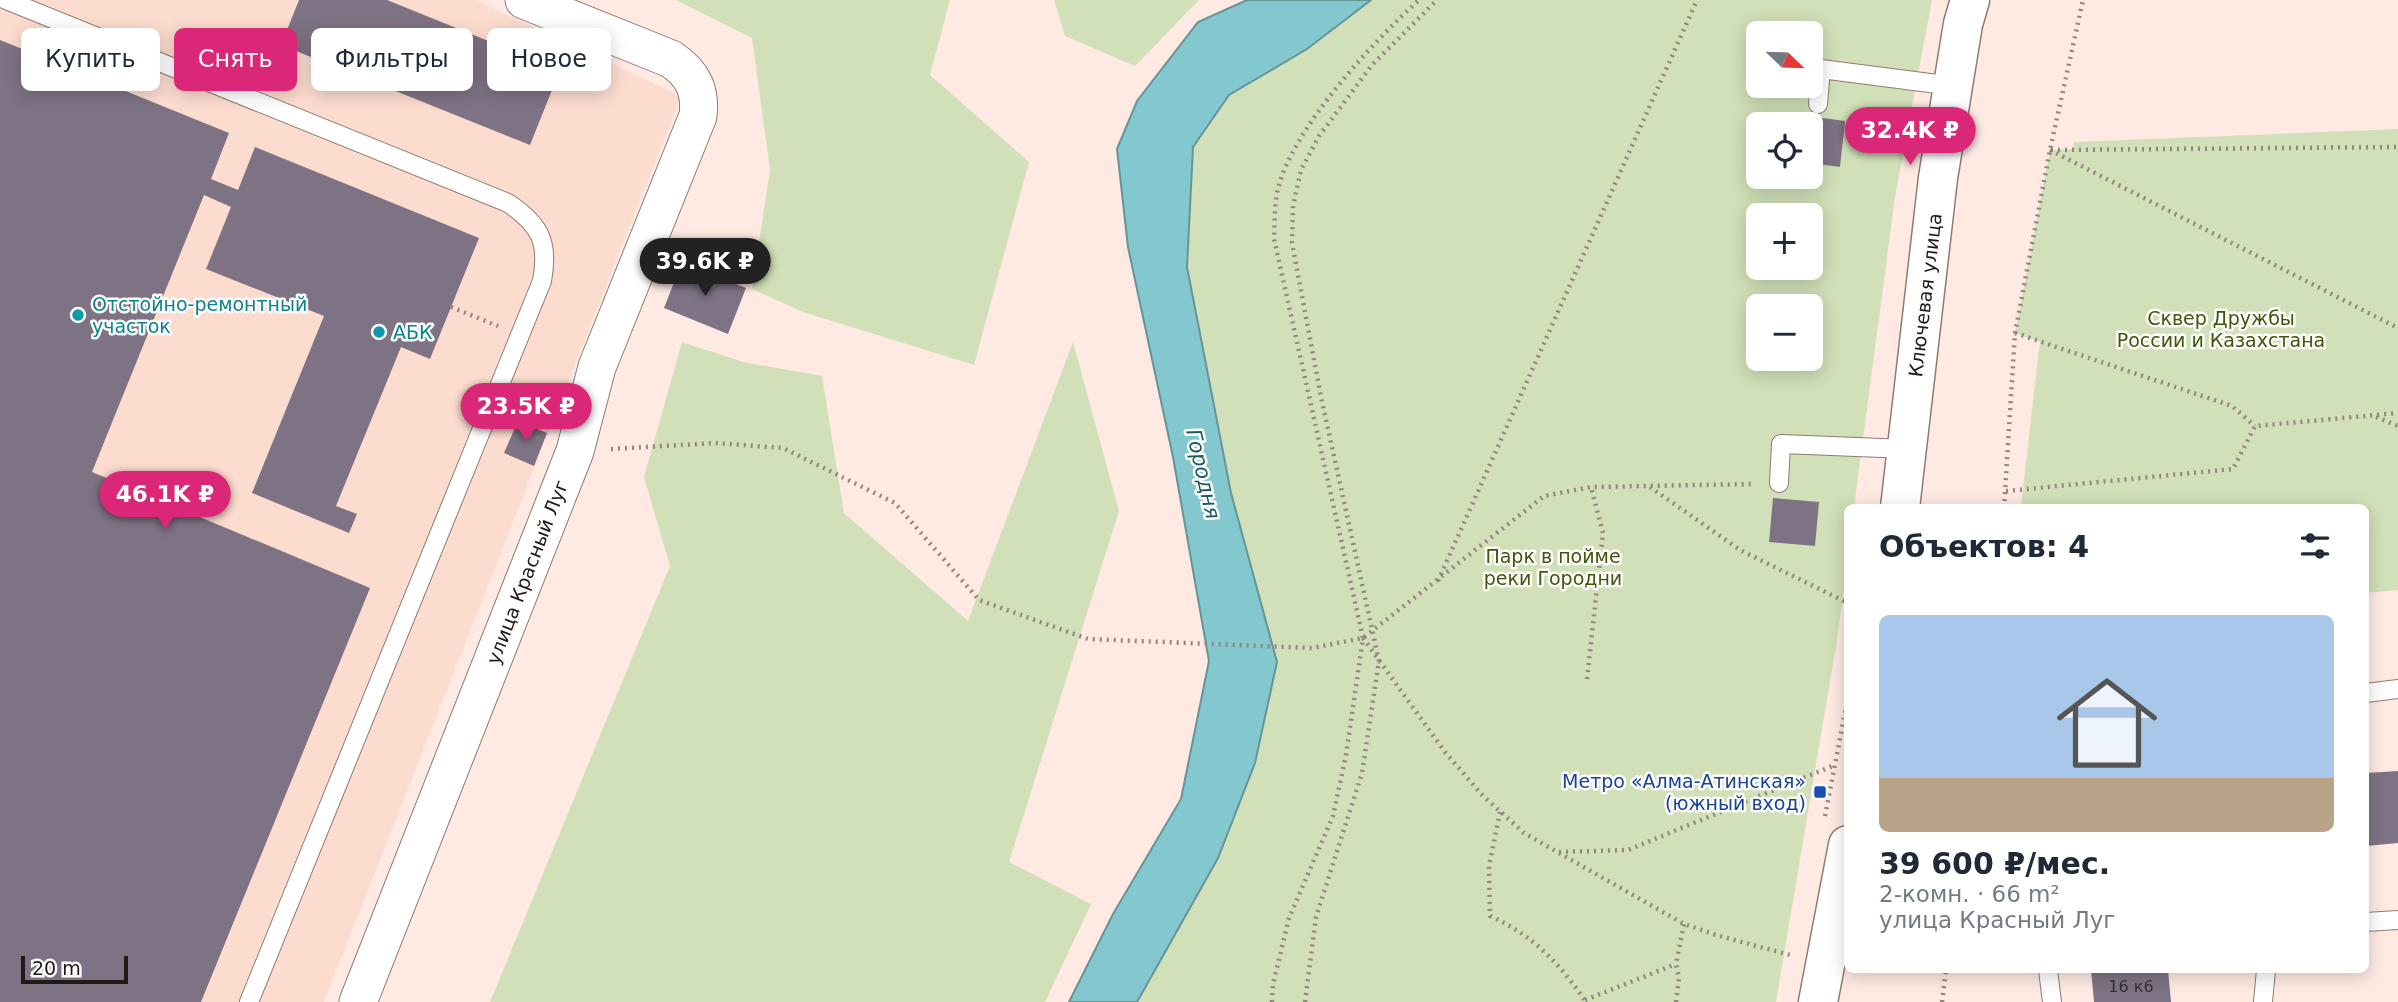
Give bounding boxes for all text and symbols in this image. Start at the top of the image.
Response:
north arrow [1746,21,1824,98]
map controls [1746,21,1823,371]
chip: Купить [21,28,160,91]
chip: Снять [174,28,297,91]
chip: Фильтры [311,28,473,91]
chip: Новое [487,28,611,91]
pin: 32.4K ₽ [1845,108,1975,167]
button: locate [1746,112,1823,189]
text: 32.4K ₽ [1861,117,1959,143]
button: + [1746,203,1823,280]
street label: Ключевая улица [1904,212,1946,378]
pin: 39.6K ₽ [640,238,770,298]
text: 39.6K ₽ [656,248,754,274]
place label: Отстойно-ремонтный участок [92,293,307,337]
button: − [1746,294,1823,371]
marker: Отстойно-ремонтный участок [70,307,86,323]
park label: Сквер Дружбы России и Казахстана [2117,307,2325,351]
place label: АБК [393,321,433,343]
marker: АБК [371,324,387,340]
pin: 23.5K ₽ [461,384,591,443]
text: 23.5K ₽ [477,393,575,419]
water label: Городня [1181,427,1225,521]
pin: 46.1K ₽ [100,472,230,531]
street label: улица Красный Луг [482,477,572,667]
text: 46.1K ₽ [116,481,214,507]
icon: filters [2296,527,2334,565]
text: Объектов: 4 [1879,529,2089,564]
park label: Парк в пойме реки Городни [1484,545,1622,589]
icon: home [2044,660,2170,786]
place label: Метро «Алма-Атинская» (южный вход) [1562,770,1806,814]
marker: Метро «Алма-Атинская» (южный вход) [1812,784,1828,800]
text: 39 600 ₽/мес. [1879,846,2110,881]
text: 2-комн. · 66 m² [1879,881,2060,907]
text: улица Красный Луг [1879,907,2115,933]
scale bar [21,953,128,985]
text: 20 m [32,957,81,979]
house number: 16 к6 [2108,977,2154,996]

